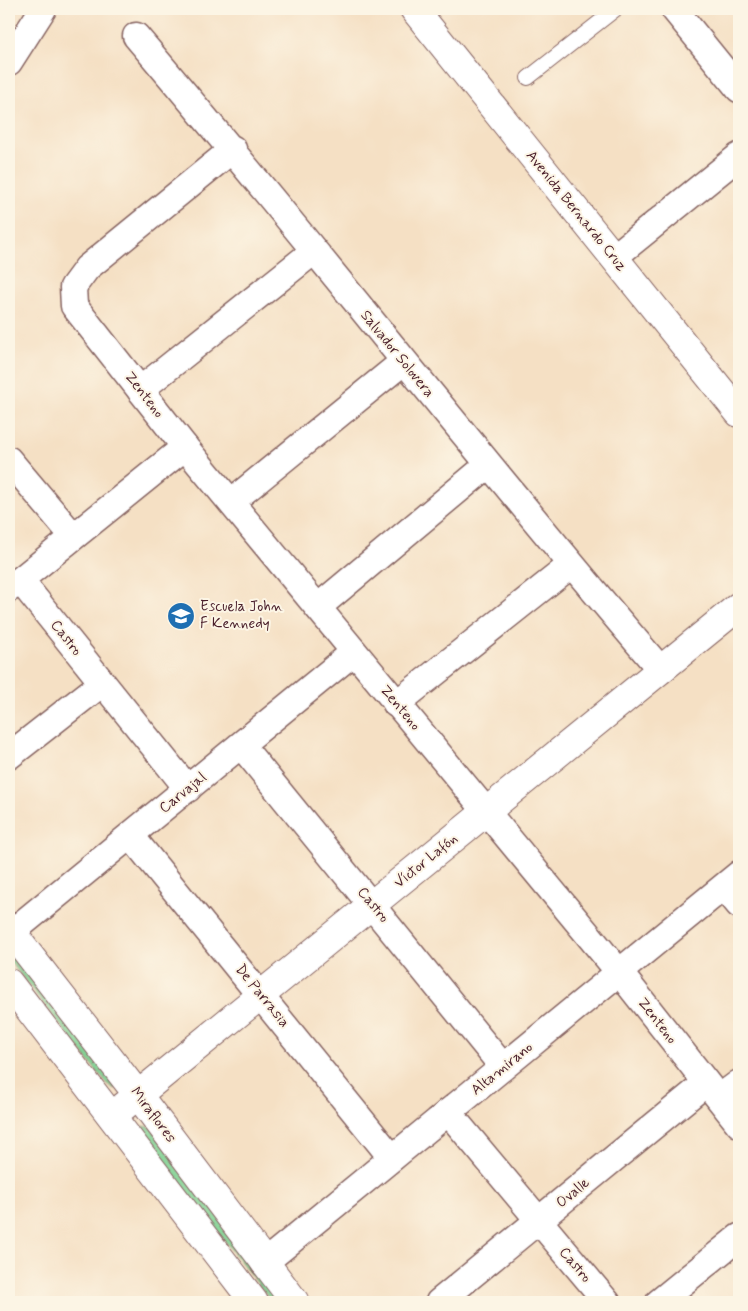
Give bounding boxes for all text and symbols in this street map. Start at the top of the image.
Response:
street label: Avenida Bernardo Cruz [521,146,631,276]
street label: Salvador Solovera [356,306,438,402]
street label: Zenteno [120,368,168,422]
place label: Escuela John F Kennedy [200,597,283,634]
school or university icon: Escuela John F Kennedy [166,601,196,631]
street label: Castro [46,616,86,660]
street label: Zenteno [375,681,425,735]
street label: Carvajal [155,768,211,818]
street label: Víctor Lafón [390,829,462,893]
street label: Castro [352,883,394,927]
street label: De Parrasia [230,960,294,1032]
street label: Zenteno [633,994,681,1048]
street label: Altamirano [467,1038,537,1100]
street label: Miraflores [126,1083,181,1147]
street label: Ovalle [552,1173,594,1213]
street label: Castro [554,1243,596,1287]

